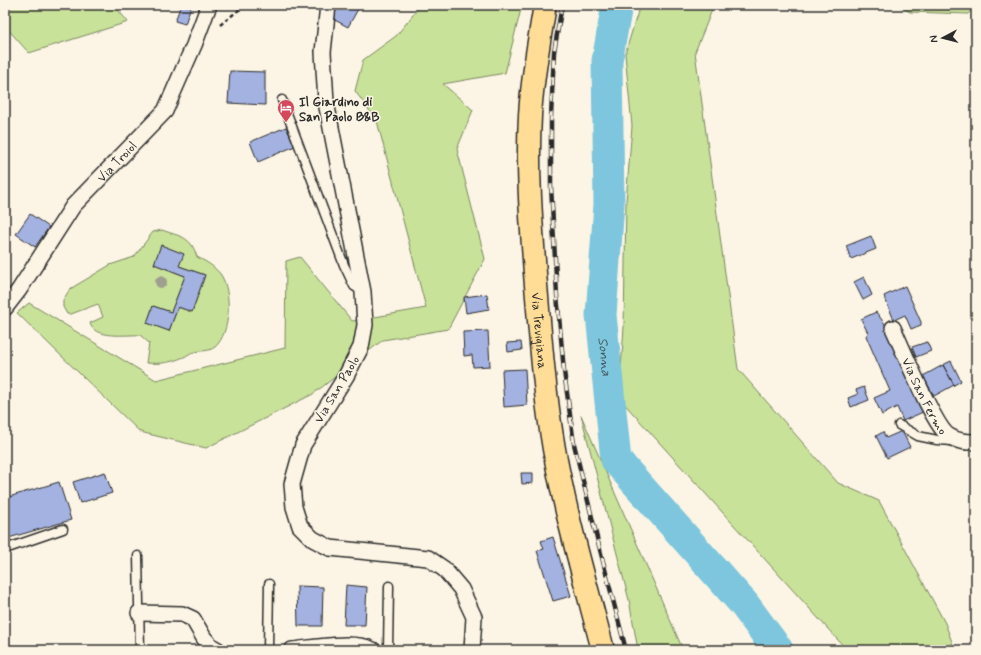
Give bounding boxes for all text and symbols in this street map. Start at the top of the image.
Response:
north arrow [923,18,963,58]
text: N [927,35,941,44]
place label: Il Giardino di San Paolo B&B [299,94,380,126]
hotel icon: Il Giardino di San Paolo B&B [276,98,296,123]
street label: Via Troiol [94,138,141,186]
street label: Via Trevigiana [527,292,550,370]
water label: Sonna [593,337,615,377]
street label: Via San Paolo [311,353,364,427]
street label: Via San Fermo [897,355,950,439]

